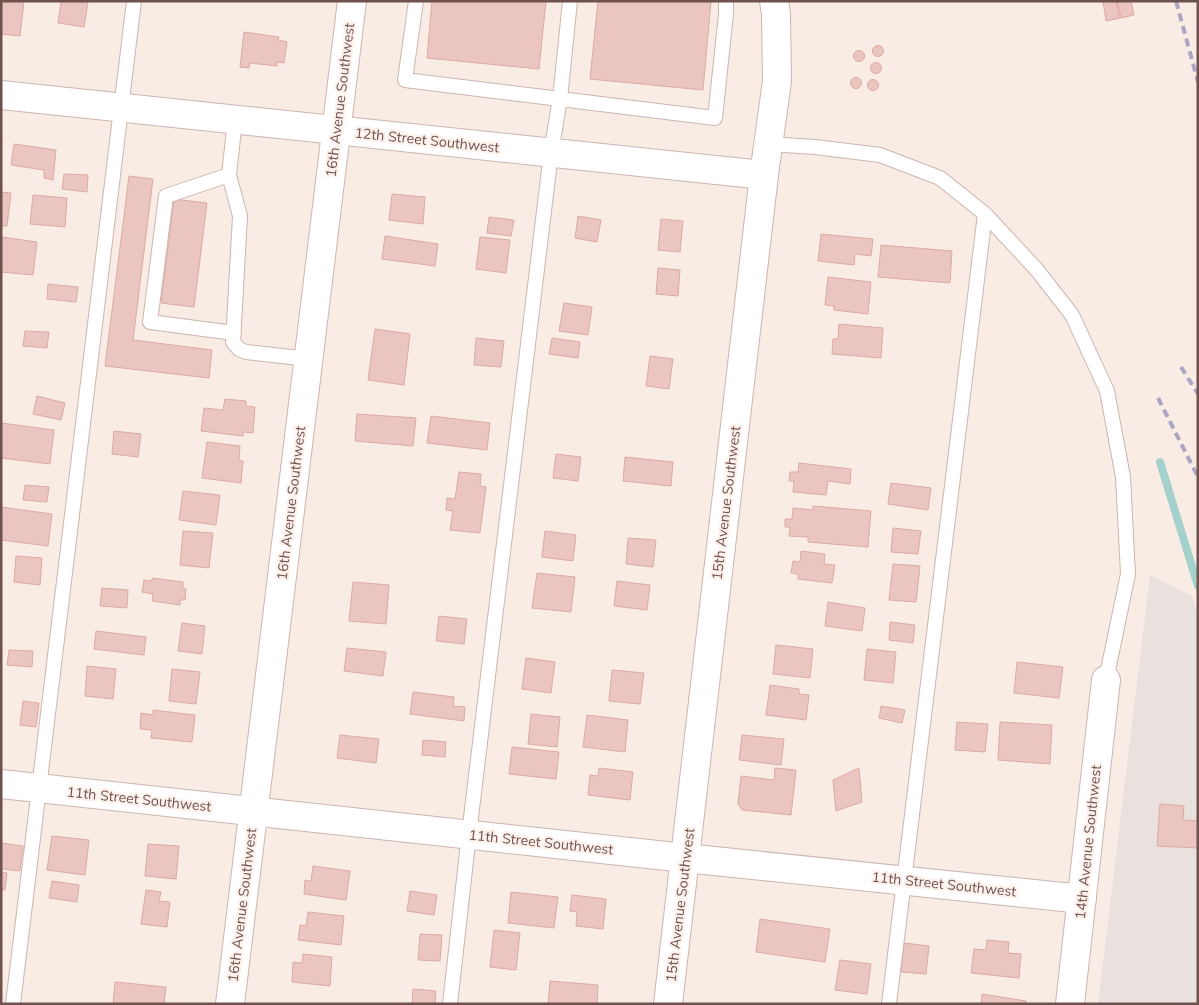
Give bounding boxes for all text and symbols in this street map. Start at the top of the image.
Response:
street label: 16th Avenue Southwest [322,22,358,178]
street label: 12th Street Southwest [354,123,500,157]
street label: 16th Avenue Southwest [273,425,309,581]
street label: 15th Avenue Southwest [708,425,744,581]
street label: 14th Avenue Southwest [1071,764,1105,920]
street label: 11th Street Southwest [66,782,212,816]
street label: 11th Street Southwest [468,825,614,859]
street label: 16th Avenue Southwest [224,827,260,983]
street label: 15th Avenue Southwest [662,827,698,983]
street label: 11th Street Southwest [871,867,1017,901]

